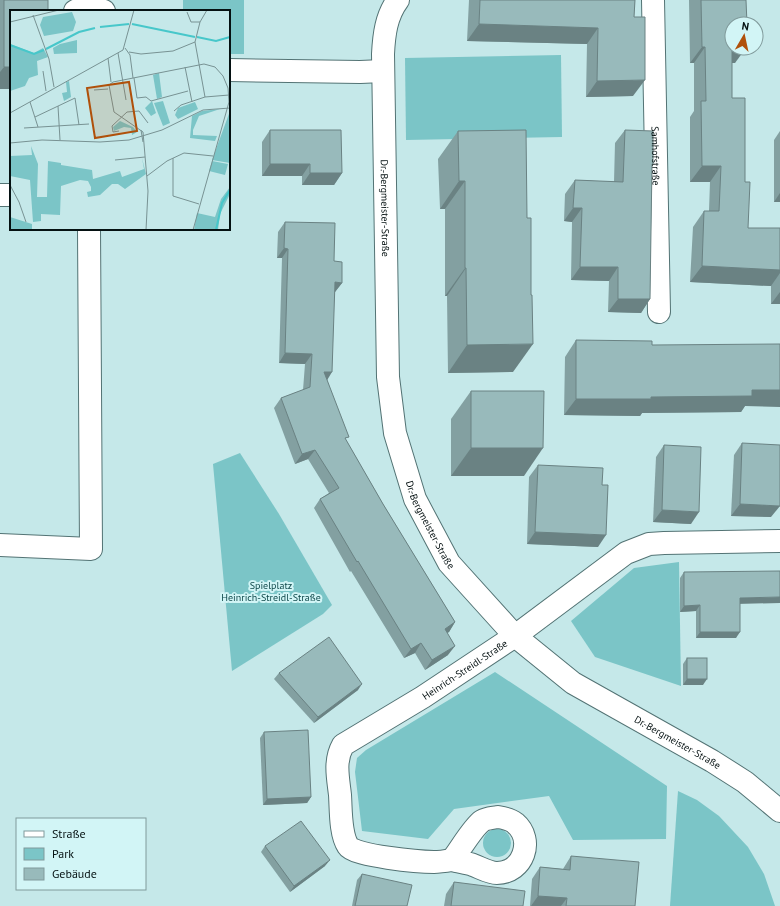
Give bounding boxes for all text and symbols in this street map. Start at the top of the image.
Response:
inset map [10,10,230,230]
north arrow [724,16,764,56]
text: N [741,19,750,34]
street label: Samhofstraße [649,126,663,186]
street label: Dr.-Bergmeister-Straße [378,159,393,257]
street label: Dr.-Bergmeister-Straße [403,479,458,572]
park label: Spielplatz Heinrich-Streidl-Straße [221,579,321,604]
street label: Heinrich-Streidl-Straße [420,636,510,702]
street label: Dr.-Bergmeister-Straße [632,712,723,771]
legend [16,818,146,890]
text: Straße [52,826,86,841]
text: Park [52,846,74,861]
text: Gebäude [52,866,97,881]

